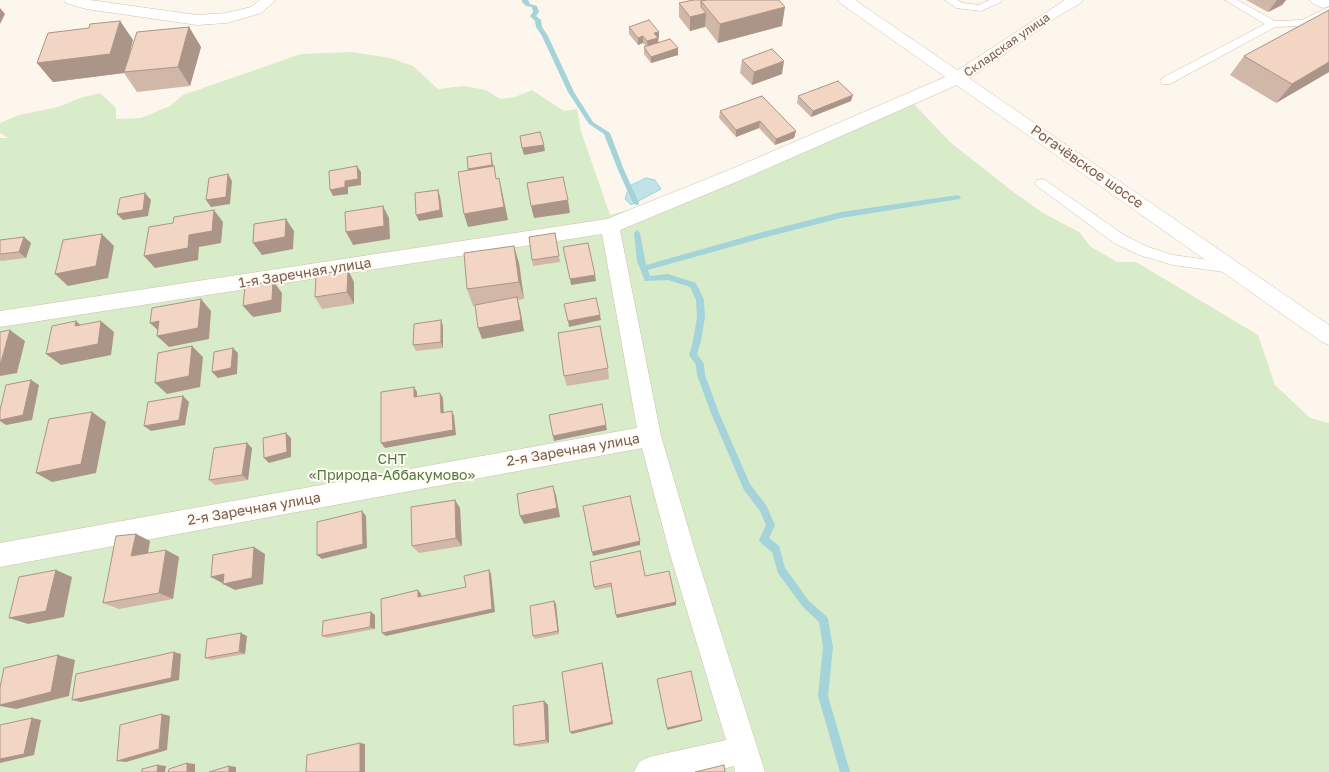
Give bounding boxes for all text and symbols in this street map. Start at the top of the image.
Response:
street label: Складская улица [961,10,1053,80]
street label: Рогачёвское шоссе [1027,122,1147,212]
street label: 1-я Заречная улица [238,254,372,292]
street label: 2-я Заречная улица [505,430,641,470]
park label: СНТ «Природа-Аббакумово» [309,452,475,484]
street label: 2-я Заречная улица [186,489,322,529]

